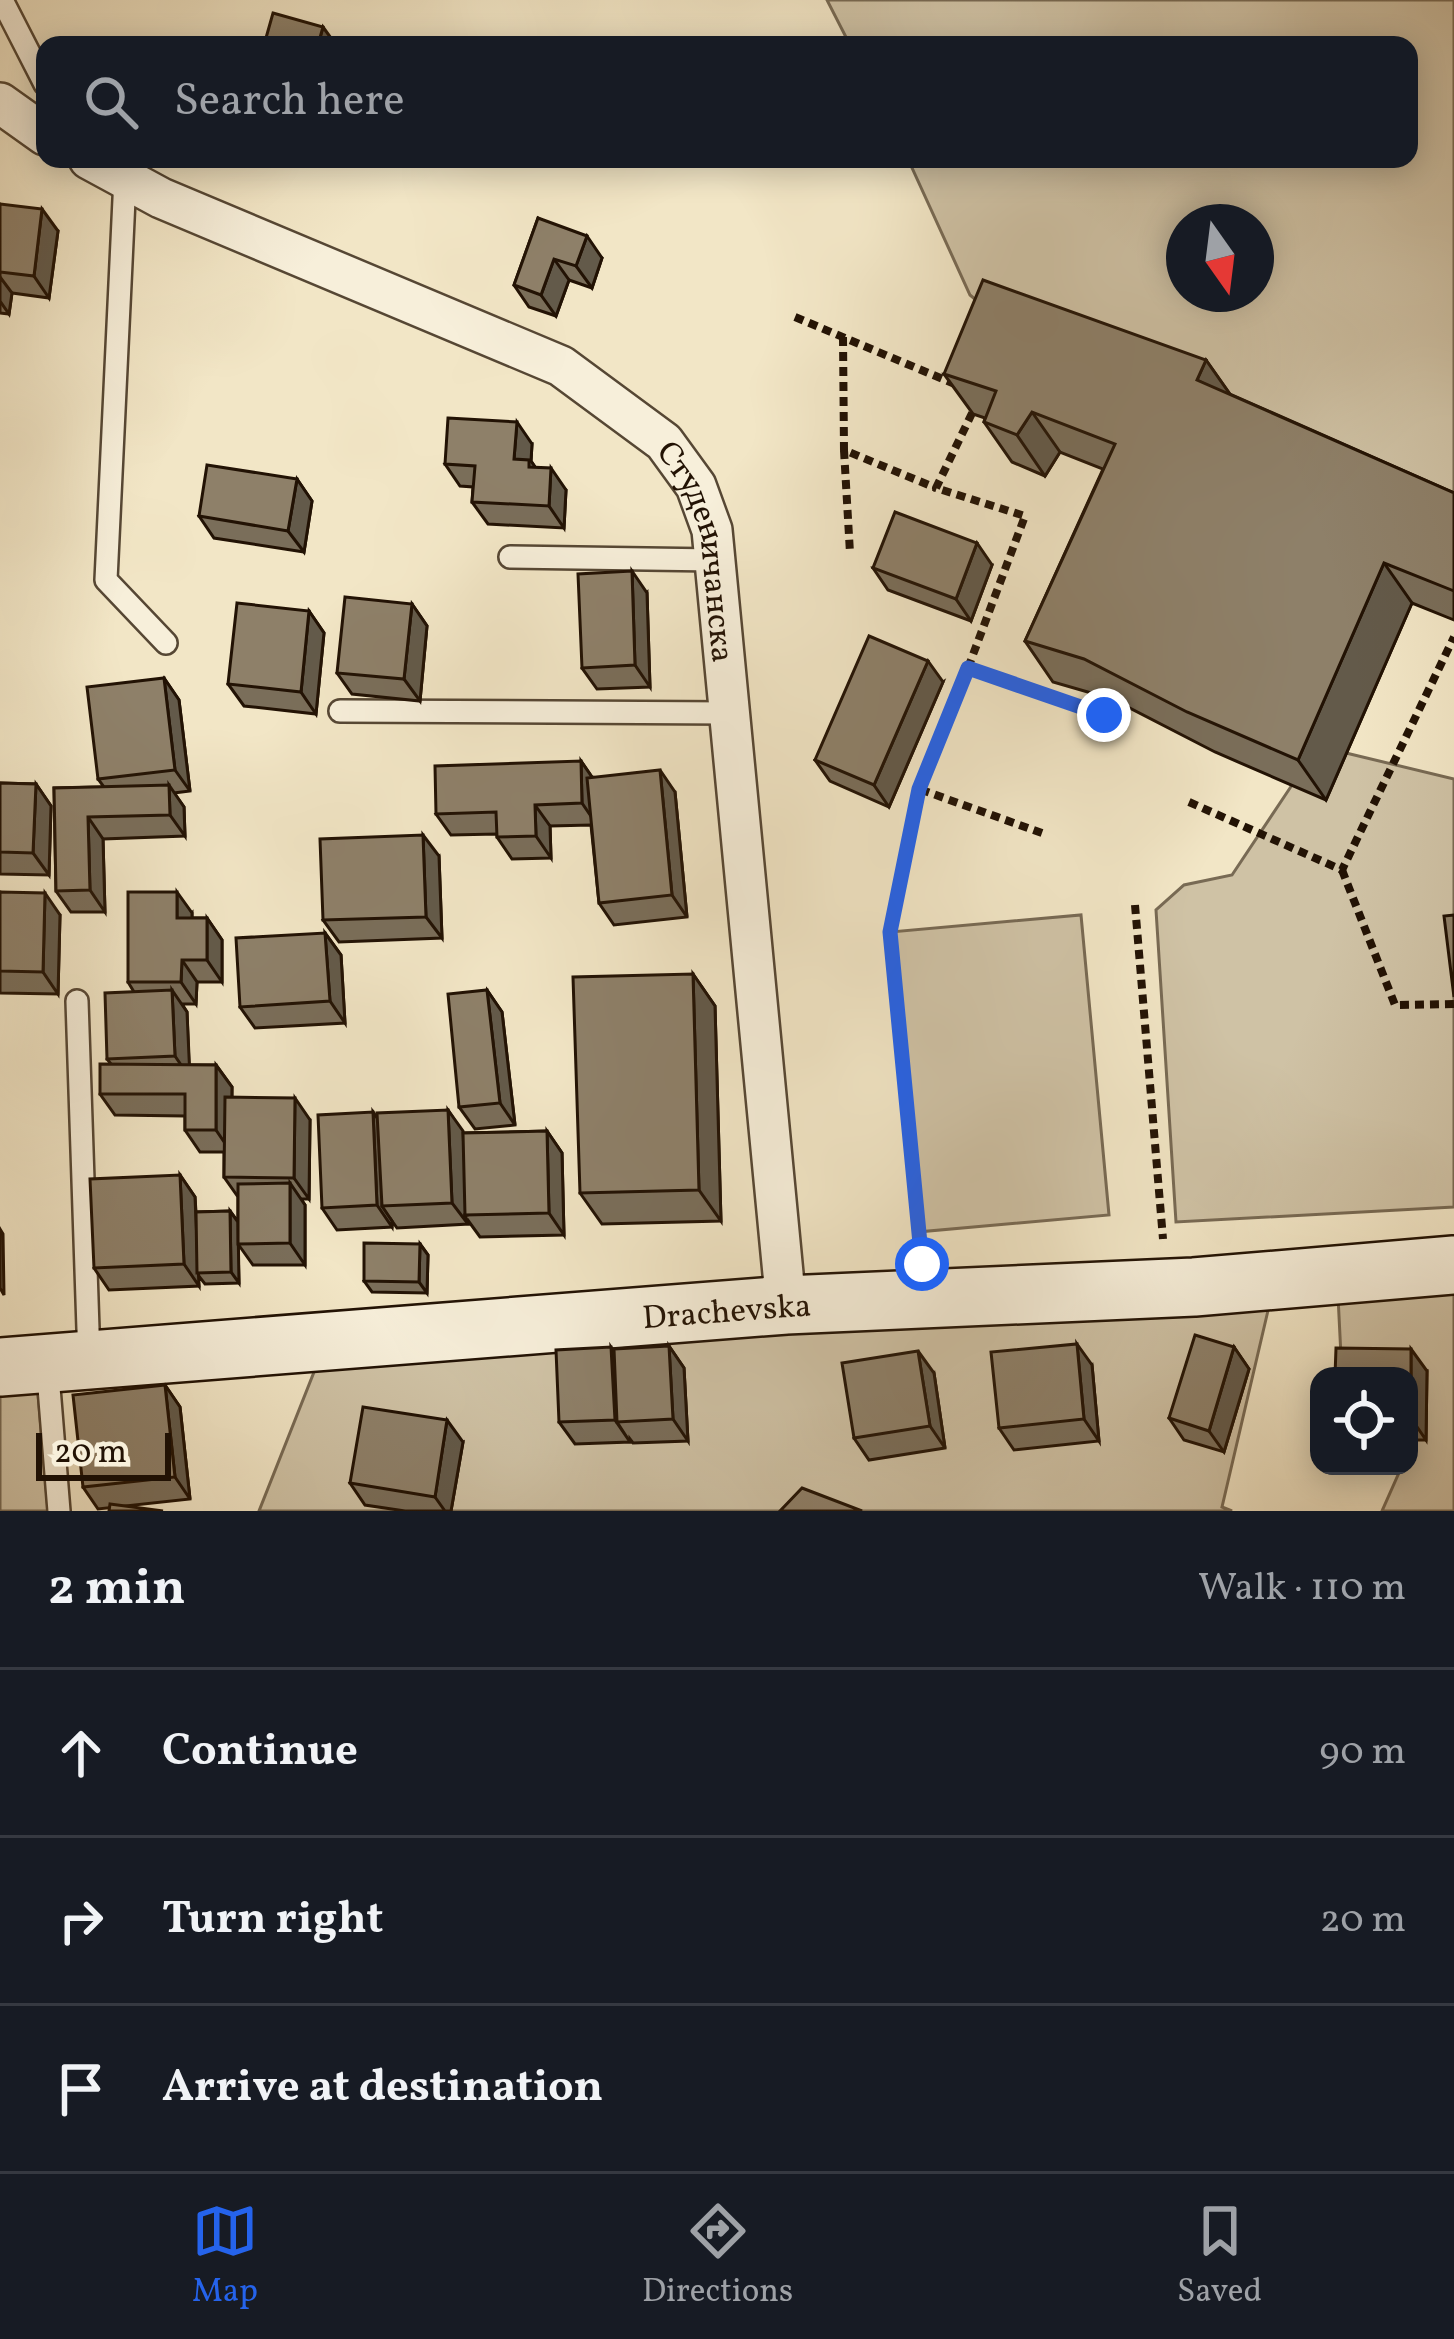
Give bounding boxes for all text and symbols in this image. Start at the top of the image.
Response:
search box [36,36,1418,168]
icon: search [78,69,144,135]
text: Search here [174,71,405,134]
north arrow [1166,204,1274,312]
street label: Студеничанска [644,433,744,665]
route end [1077,688,1131,742]
route start [895,1237,949,1291]
street label: Drachevska [641,1285,812,1343]
map controls [1310,1367,1418,1475]
button: locate [1310,1367,1418,1475]
scale bar [36,1427,171,1480]
text: 20 m [54,1431,127,1477]
text: 2 min [48,1554,186,1625]
text: Walk · 110 m [1198,1562,1406,1616]
icon: ahead [48,1720,114,1786]
text: Continue [162,1721,358,1784]
text: 90 m [1319,1726,1406,1780]
icon: right [48,1888,114,1954]
text: Turn right [162,1889,383,1952]
text: 20 m [1320,1894,1406,1948]
icon: arrive [48,2056,114,2122]
text: Arrive at destination [162,2057,603,2120]
tab: Map [192,2198,258,2316]
tab: Directions [642,2198,793,2316]
tab: Saved [1177,2198,1262,2316]

